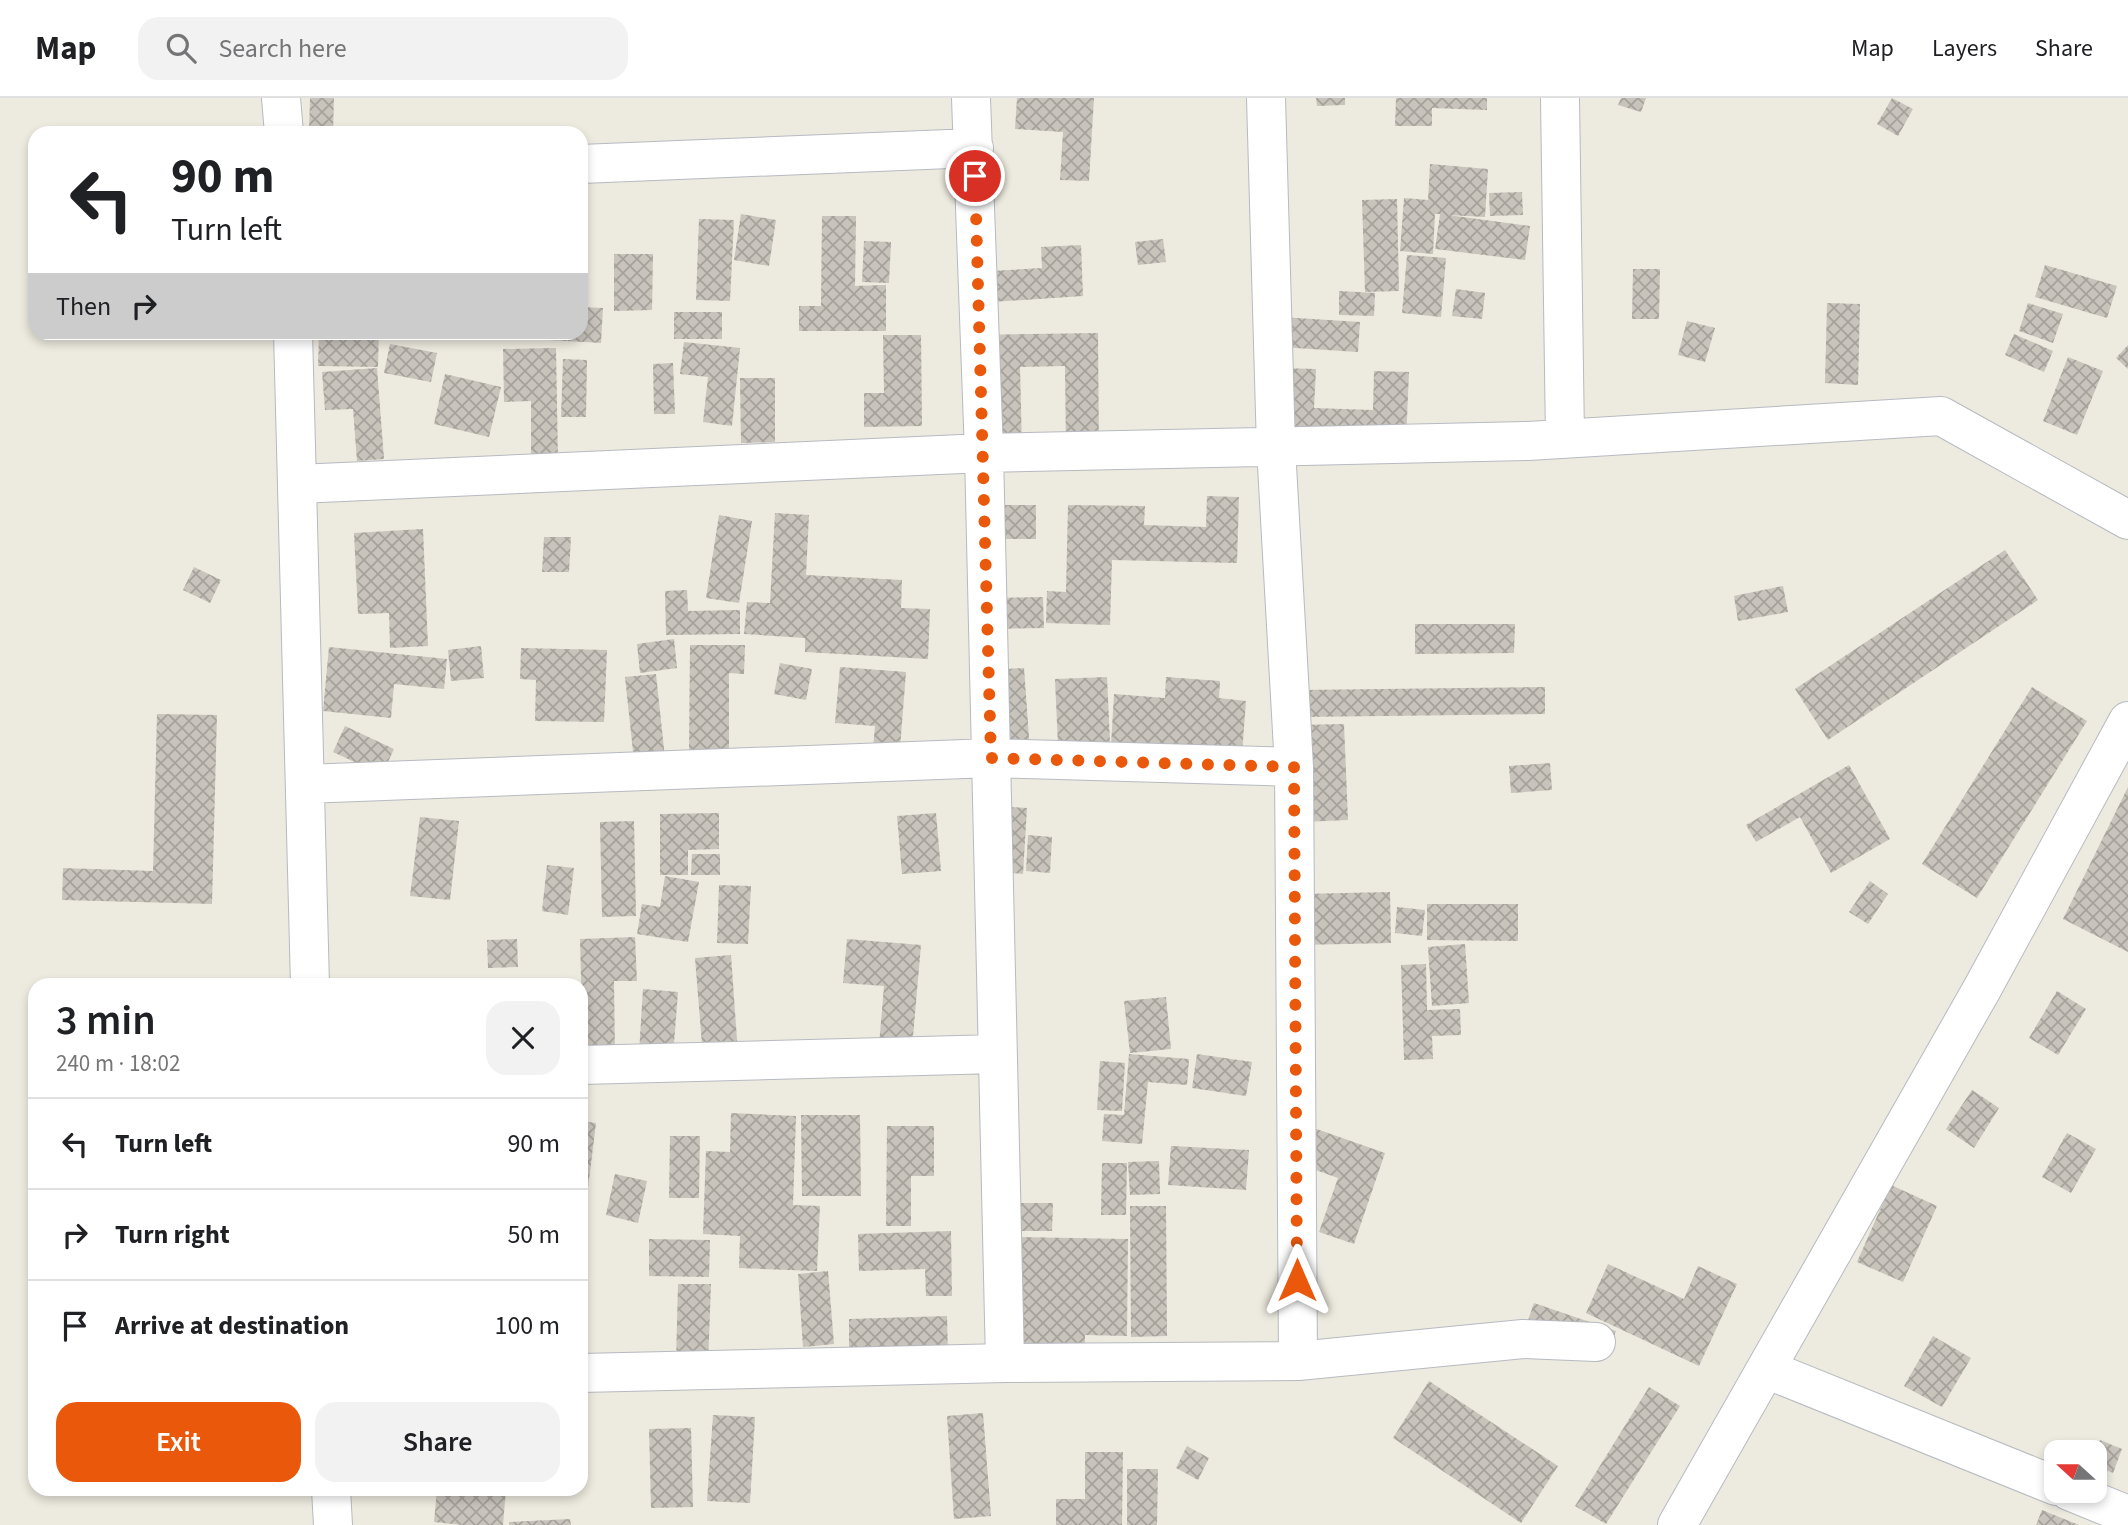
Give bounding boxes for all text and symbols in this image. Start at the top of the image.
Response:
search box [138,17,628,80]
text: Map [35,25,96,72]
icon: search [162,29,200,67]
text: Search here [218,30,347,67]
text: Map [1851,31,1894,66]
text: Layers [1932,31,1997,66]
text: Share [2035,31,2093,66]
text: 90 m [171,142,275,212]
pin [945,146,1005,206]
icon: left [56,154,147,245]
icon: arrive [956,157,994,195]
text: Turn left [171,207,282,253]
icon: right [125,287,163,325]
text: Then [56,288,111,325]
text: 3 min [56,991,156,1051]
button: close [486,1001,560,1075]
text: 240 m · 18:02 [56,1047,180,1080]
icon: left [56,1125,94,1163]
text: Turn left [115,1125,212,1162]
text: 90 m [507,1125,560,1162]
icon: right [56,1216,94,1254]
text: Turn right [115,1216,230,1253]
text: 50 m [507,1216,560,1253]
position arrow [1260,1243,1334,1317]
icon: arrive [56,1307,94,1345]
text: Arrive at destination [115,1307,349,1344]
text: 100 m [494,1307,560,1344]
button: Exit [56,1402,301,1482]
button: Share [315,1402,560,1482]
north arrow [2044,1440,2107,1503]
map controls [2044,1440,2107,1503]

